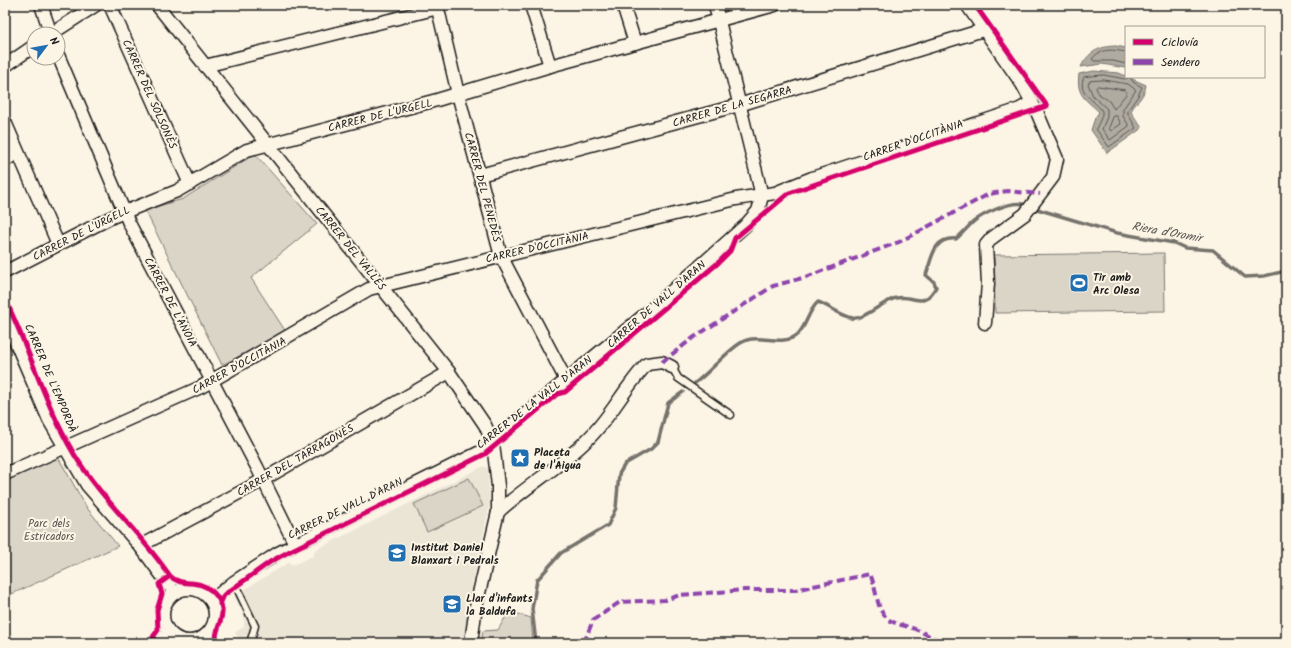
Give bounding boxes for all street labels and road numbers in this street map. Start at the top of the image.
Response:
street label: CARRER DEL SOLSONÈS [117,37,181,152]
street label: CARRER DE LA SEGARRA [670,81,794,133]
street label: CARRER DE L'URGELL [326,94,434,138]
street label: CARRER D'OCCITÀNIA [860,115,966,167]
street label: CARRER DEL PENEDÈS [459,130,505,244]
street label: CARRER DE L'URGELL [30,202,133,266]
street label: CARRER DEL VALLÈS [310,202,390,295]
street label: CARRER D'OCCITÀNIA [484,227,591,269]
street label: CARRER DE L'ANOIA [139,254,202,351]
street label: CARRER DE VALL D'ARAN [603,256,711,353]
street label: CARRER DE L'EMPORDÀ [19,321,81,436]
street label: CARRER D'OCCITÀNIA [189,332,290,399]
street label: CARRER DE LA VALL D'ARAN [473,351,597,454]
street label: CARRER DEL TARRAGONÈS [234,420,358,502]
street label: CARRER DE VALL D'ARAN [285,473,407,545]

